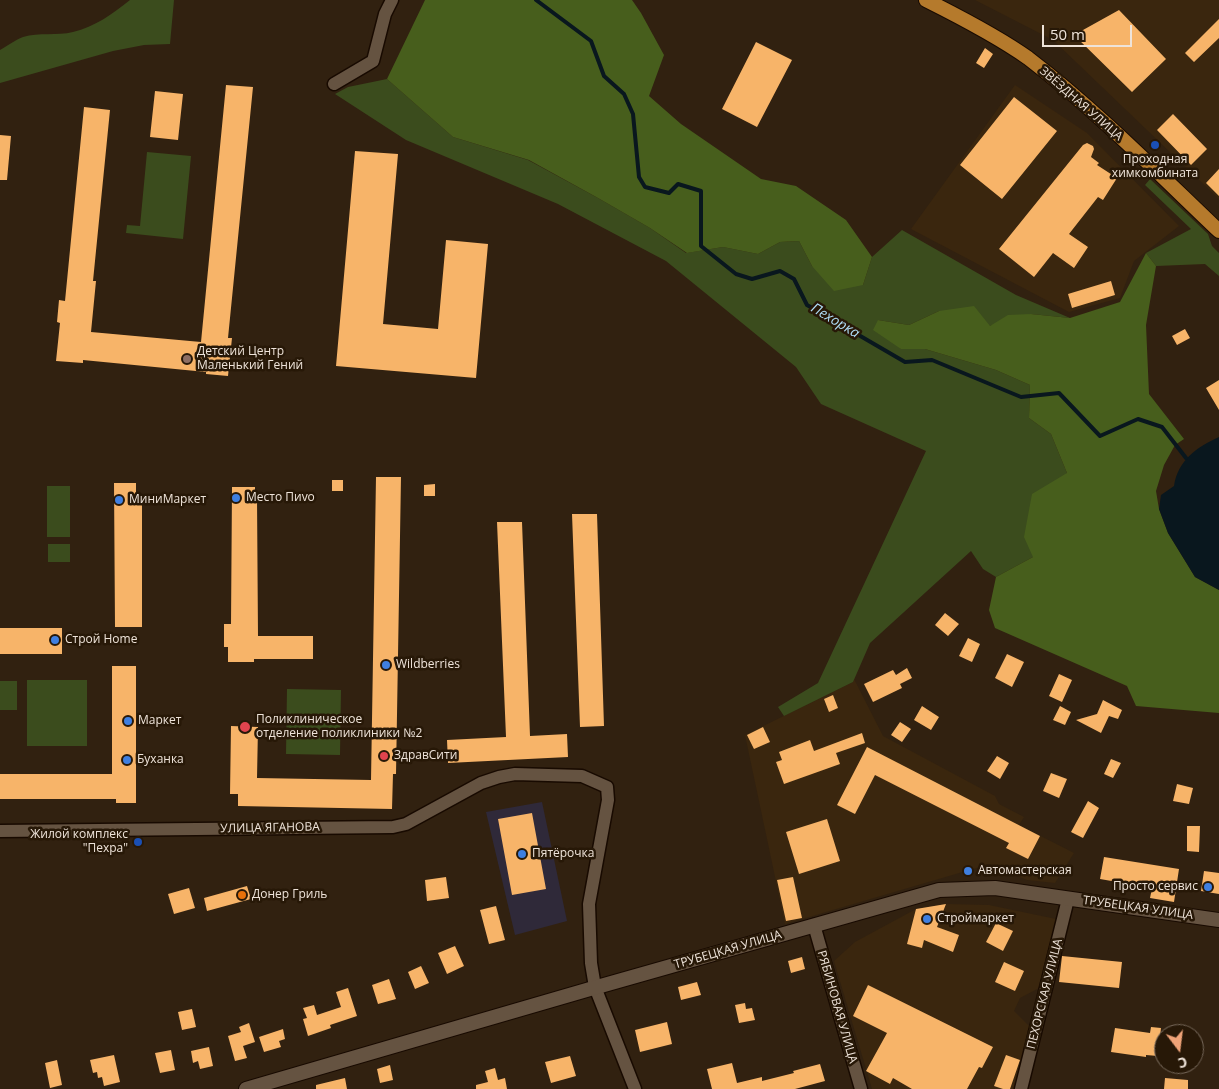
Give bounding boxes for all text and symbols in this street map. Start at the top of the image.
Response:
scale bar [1044,15,1134,47]
text: 50 m [1050,24,1085,44]
street label: ЗВЁЗДНАЯ УЛИЦА [1037,64,1125,144]
marker: Проходная химкомбината [1149,139,1161,151]
place label: Проходная химкомбината [1112,153,1198,181]
water label: Пехорка [808,300,862,342]
place label: Детский Центр Маленький Гений [197,345,303,373]
marker: Детский Центр Маленький Гений [181,353,193,365]
place label: Место Пиvо [246,491,315,505]
marker: Место Пиvо [230,492,242,504]
place label: МиниМаркет [129,493,206,507]
marker: МиниМаркет [113,494,125,506]
place label: Строй Home [65,633,137,647]
marker: Строй Home [49,634,61,646]
place label: Wildberries [396,658,460,672]
marker: Wildberries [380,659,392,671]
place label: Поликлиническое отделение поликлиники №2 [256,713,422,741]
place label: Маркет [138,714,181,728]
marker: Маркет [122,715,134,727]
marker: Поликлиническое отделение поликлиники №2 [238,720,252,734]
place label: ЗдравСити [394,749,457,763]
marker: ЗдравСити [378,750,390,762]
place label: Буханка [137,753,184,767]
marker: Буханка [121,754,133,766]
street label: УЛИЦА ЯГАНОВА [220,820,320,836]
place label: Жилой комплекс "Пехра" [30,828,128,856]
marker: Жилой комплекс "Пехра" [132,836,144,848]
place label: Пятёрочка [532,847,594,861]
marker: Пятёрочка [516,848,528,860]
place label: Автомастерская [978,864,1072,878]
marker: Автомастерская [962,865,974,877]
place label: Просто сервис [1113,880,1198,894]
marker: Просто сервис [1202,881,1214,893]
place label: Донер Гриль [252,888,327,902]
marker: Донер Гриль [236,889,248,901]
street label: ТРУБЕЦКАЯ УЛИЦА [1082,893,1194,923]
place label: Строймаркет [937,912,1014,926]
marker: Строймаркет [921,913,933,925]
street label: ТРУБЕЦКАЯ УЛИЦА [673,928,783,972]
street label: ПЕХОРСКАЯ УЛИЦА [1024,937,1066,1051]
street label: РЯБИНОВАЯ УЛИЦА [814,949,860,1065]
north arrow [1154,1024,1204,1074]
text: С [1176,1053,1190,1073]

